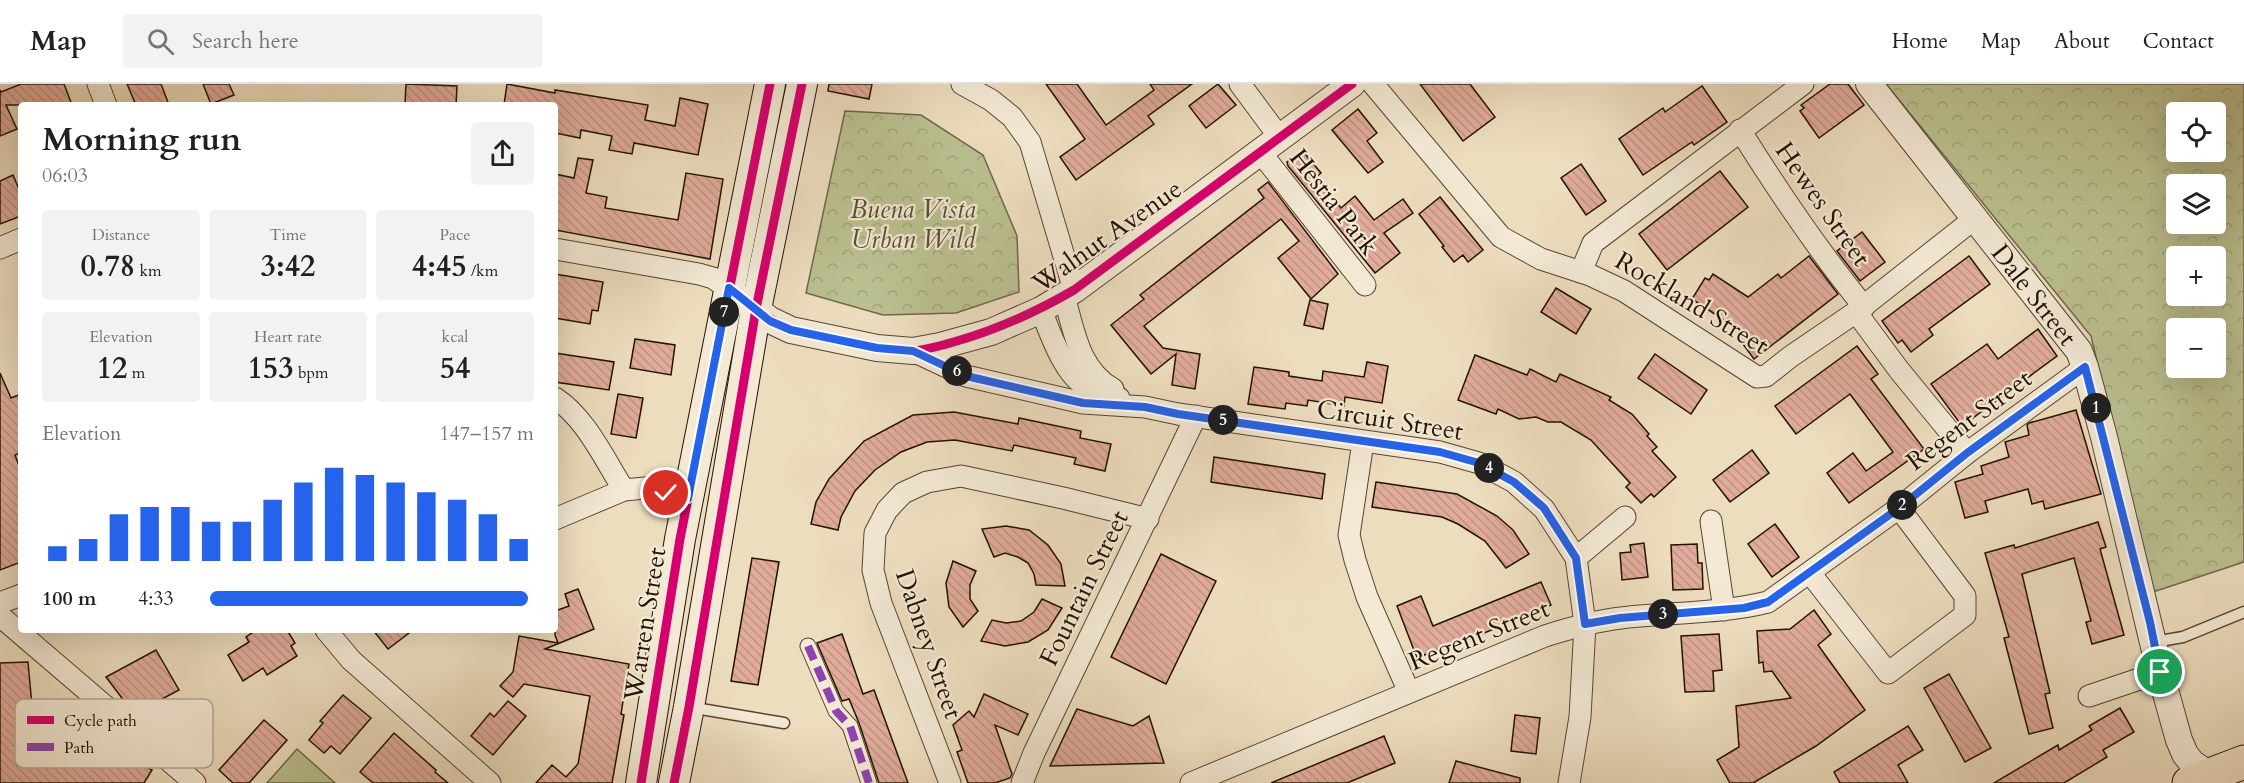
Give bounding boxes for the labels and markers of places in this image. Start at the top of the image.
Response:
pin: 7 [709,297,739,327]
pin: 6 [942,356,972,386]
pin: 1 [2081,393,2111,423]
pin: 5 [1208,405,1238,435]
pin: 4 [1474,453,1504,483]
pin [640,467,691,518]
pin: 2 [1887,490,1917,520]
pin: 3 [1648,599,1678,629]
pin [2134,646,2185,697]

